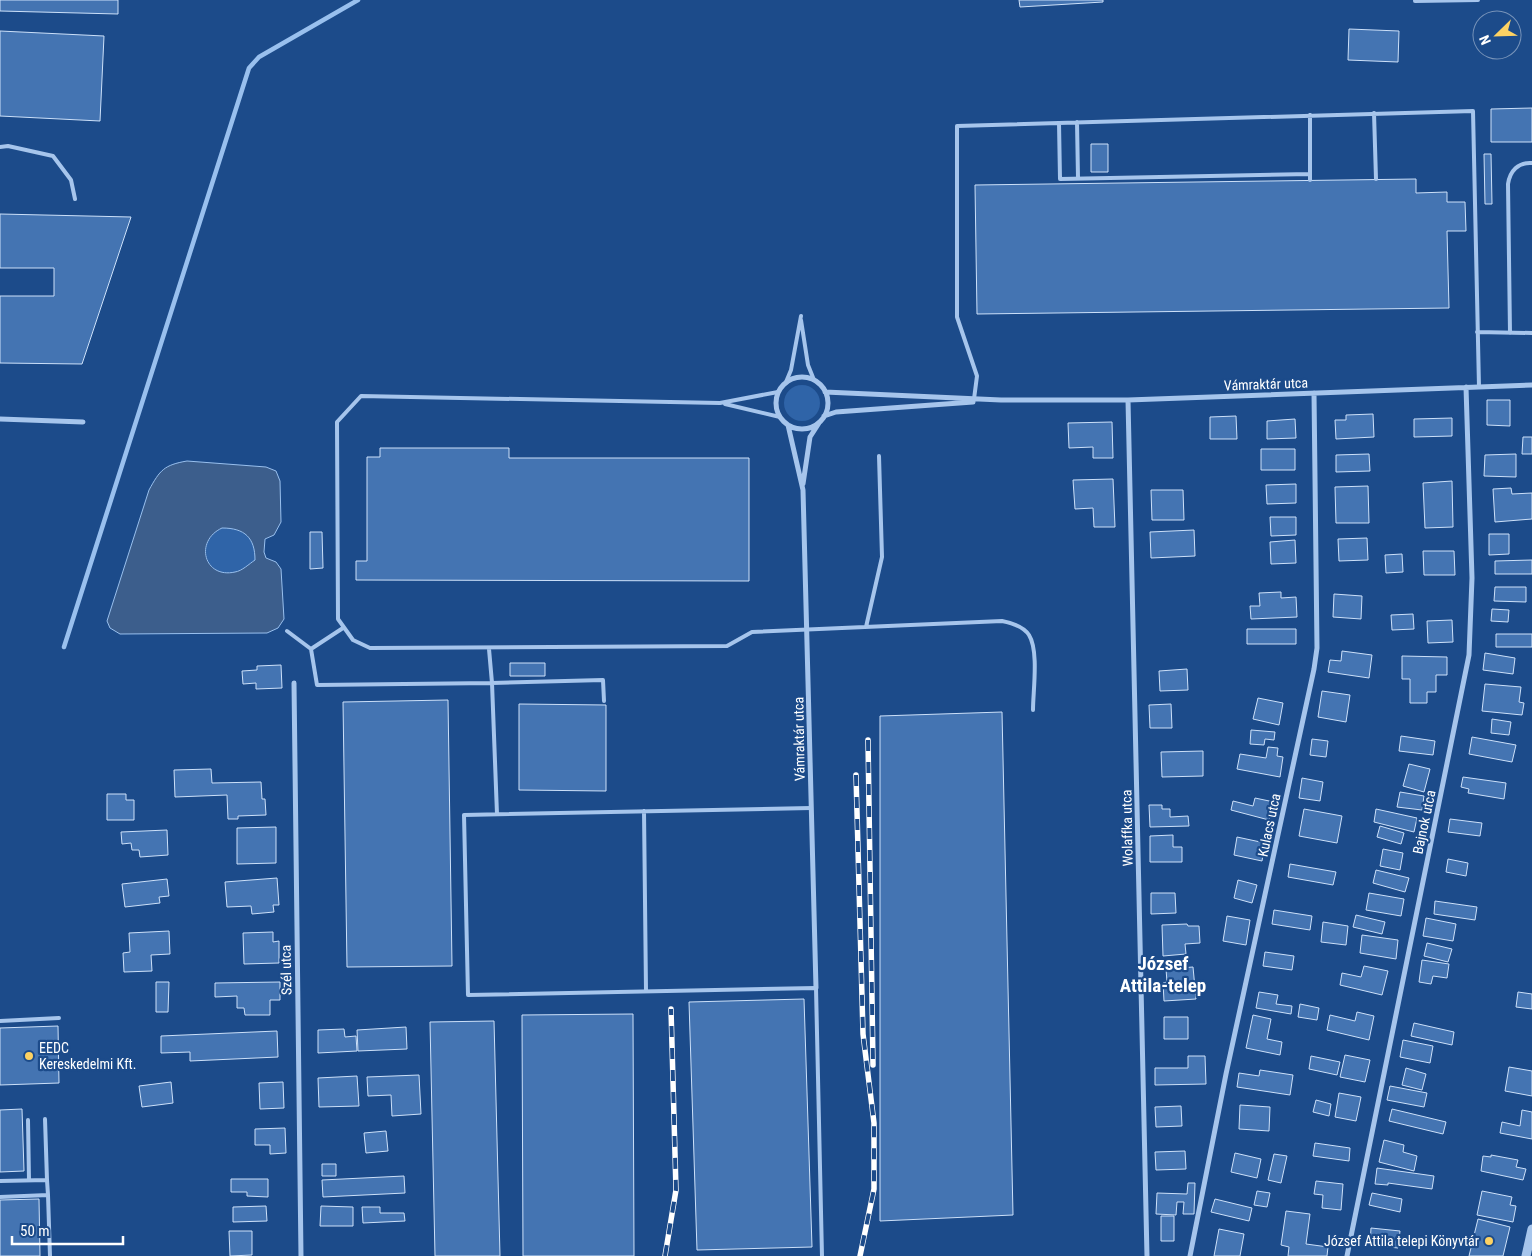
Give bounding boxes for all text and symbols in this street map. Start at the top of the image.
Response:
north arrow [1472,10,1522,60]
text: N [1476,33,1494,47]
street label: Vámraktár utca [1224,375,1308,393]
street label: Vámraktár utca [790,697,808,781]
street label: Bajnok utca [1409,789,1439,855]
street label: Wolaffka utca [1118,790,1136,866]
street label: Kulacs utca [1254,792,1284,858]
street label: Szél utca [278,945,294,995]
district label: József Attila-telep [1120,952,1206,997]
place label: EEDC Kereskedelmi Kft. [39,1040,136,1072]
marker: EEDC Kereskedelmi Kft. [23,1050,35,1062]
scale bar [12,1214,124,1246]
text: 50 m [20,1222,50,1240]
place label: József Attila telepi Könyvtár [1324,1233,1479,1249]
marker: József Attila telepi Könyvtár [1483,1235,1495,1247]

